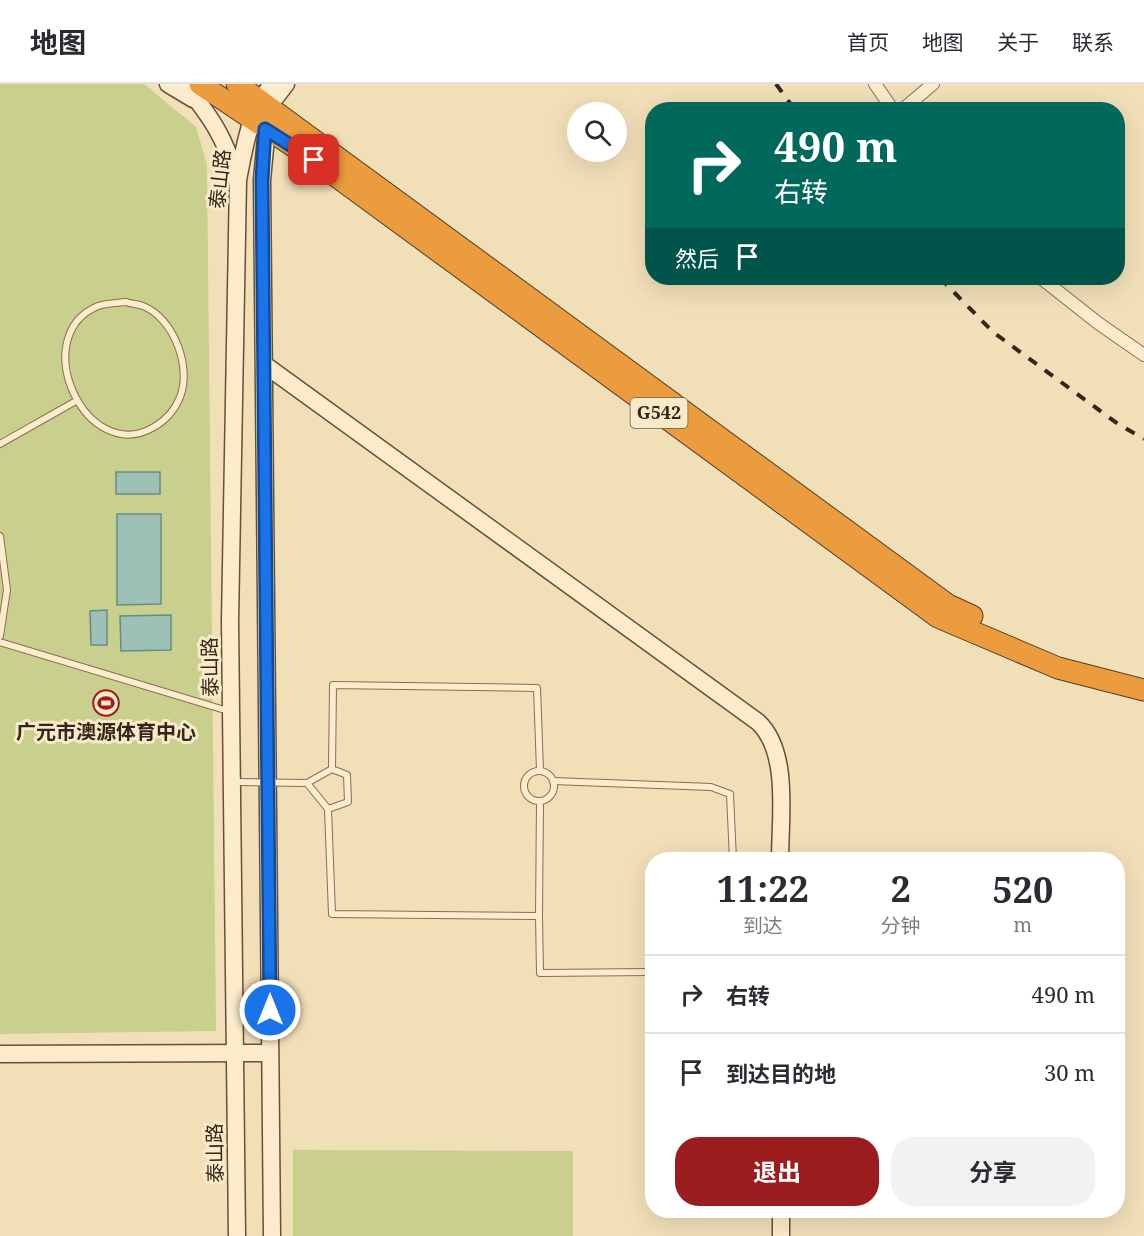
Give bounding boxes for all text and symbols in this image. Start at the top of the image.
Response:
text: 地图 [30,23,86,61]
text: 首页 [847,28,889,56]
text: 地图 [922,28,964,56]
text: 关于 [997,28,1039,56]
text: 联系 [1072,28,1114,56]
map controls [567,102,627,162]
button: search [567,102,627,162]
text: 490 m [774,117,898,174]
icon: right [675,126,753,204]
pin [288,134,339,185]
icon: arrive [297,143,330,176]
street label: 泰山路 [203,148,236,210]
text: 右转 [774,173,828,210]
icon: arrive [731,240,764,273]
text: 然后 [675,243,719,273]
road number: G542 [630,398,688,428]
street label: 泰山路 [195,637,224,697]
sports icon: 广元市澳源体育中心 [91,688,121,718]
place label: 广元市澳源体育中心 [16,718,196,745]
text: 11:22 [717,864,809,913]
text: 2 [890,864,911,913]
text: 520 [992,865,1053,914]
text: m [1013,911,1032,938]
text: 到达 [743,912,783,939]
text: 分钟 [881,912,921,939]
position arrow [238,978,302,1042]
icon: right [675,978,708,1011]
text: 490 m [1032,979,1095,1009]
text: 右转 [726,980,770,1010]
icon: arrive [675,1056,708,1089]
text: 30 m [1044,1057,1095,1087]
text: 到达目的地 [726,1058,836,1088]
street label: 泰山路 [200,1123,229,1183]
button: 退出 [675,1137,879,1206]
button: 分享 [891,1137,1095,1206]

